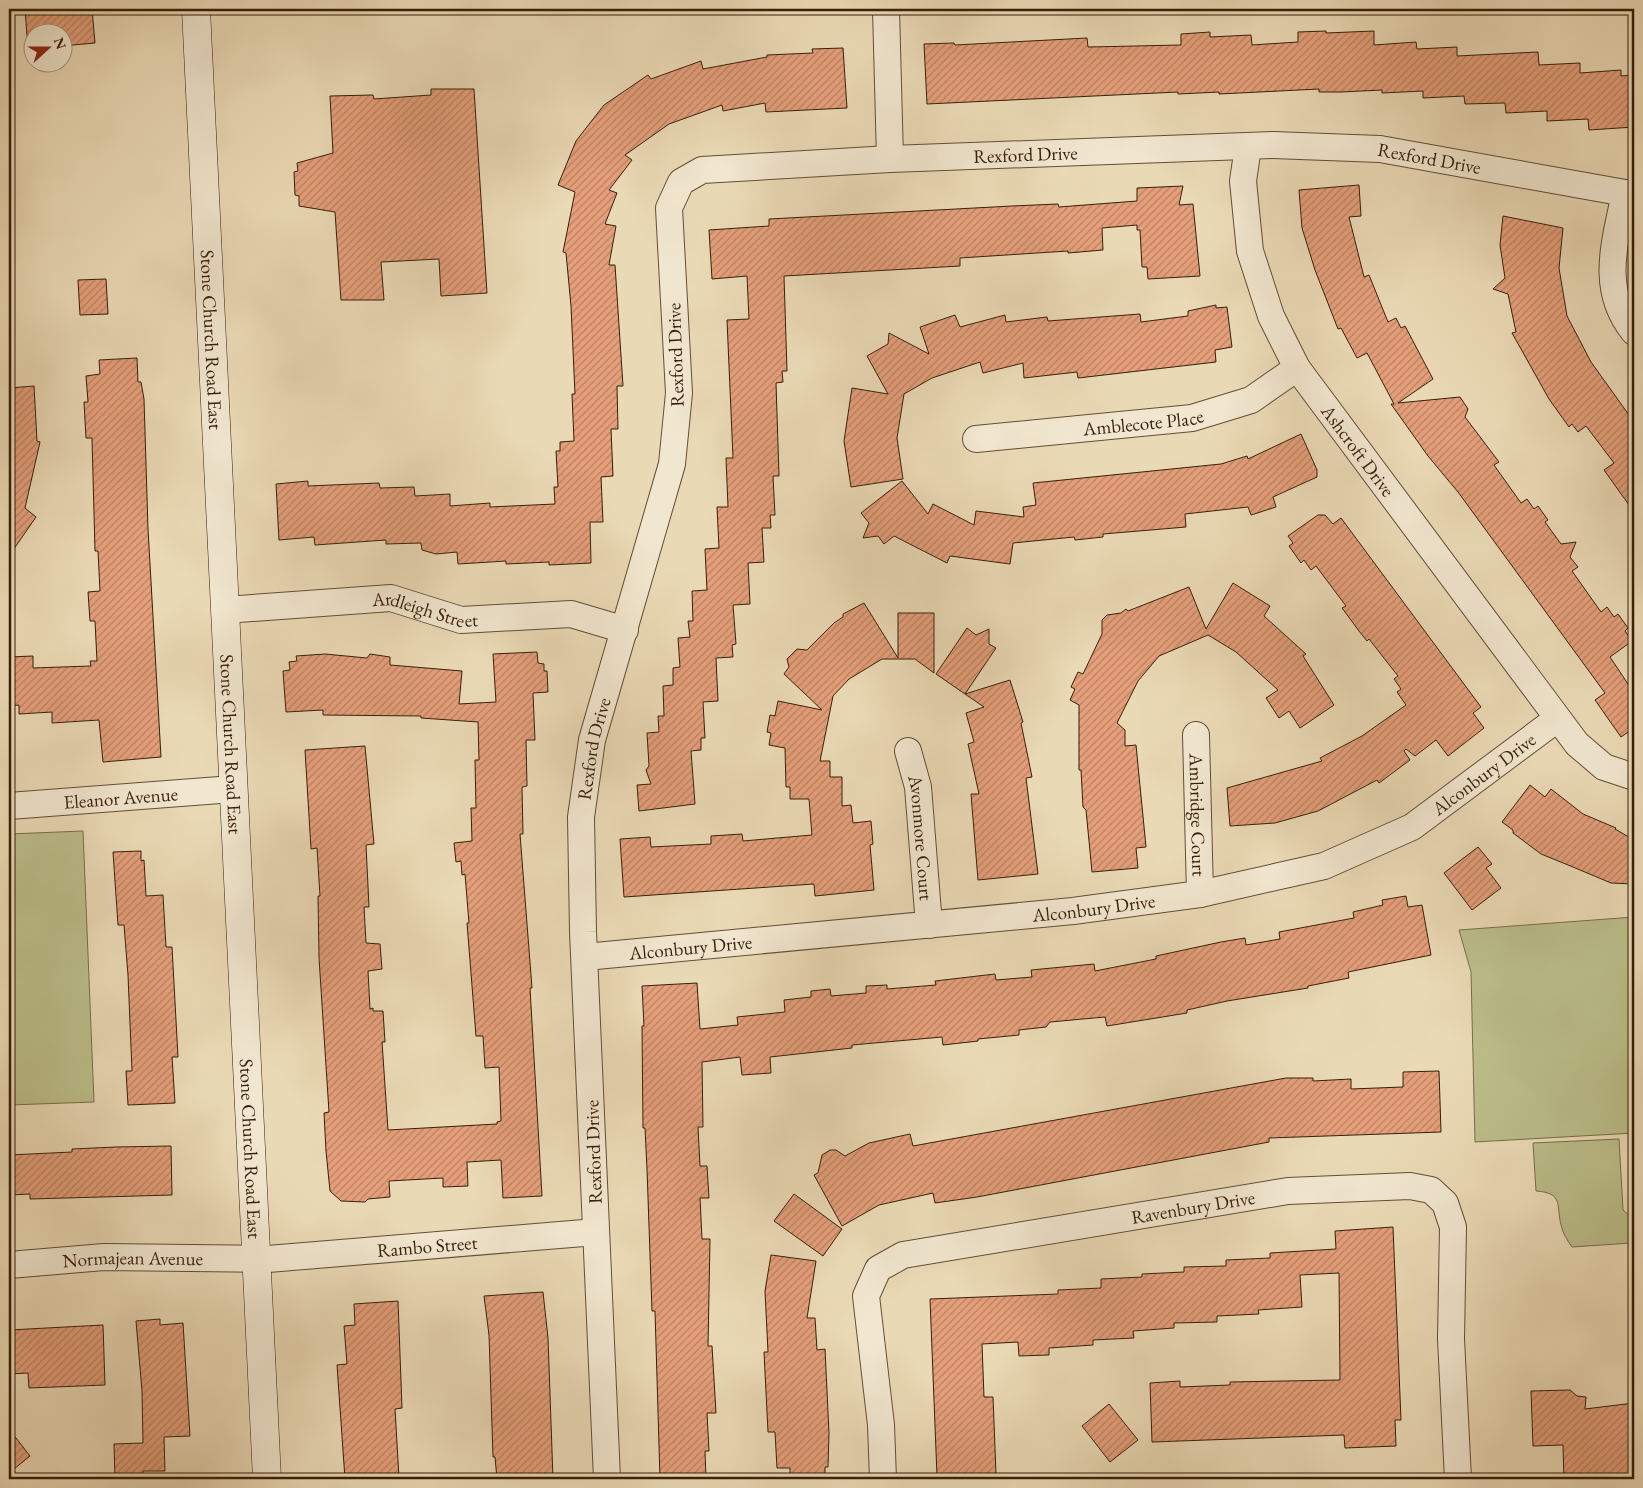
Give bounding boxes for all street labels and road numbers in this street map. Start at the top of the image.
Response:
street label: Rexford Drive [1376,137,1483,180]
street label: Rexford Drive [973,140,1078,169]
street label: Stone Church Road East [195,249,228,430]
street label: Rexford Drive [661,302,690,407]
street label: Ashcroft Drive [1315,399,1401,502]
street label: Amblecote Place [1081,403,1207,442]
street label: Ardleigh Street [370,586,479,633]
street label: Stone Church Road East [214,654,248,835]
street label: Rexford Drive [572,695,617,802]
street label: Alconbury Drive [1426,727,1541,822]
street label: Ambridge Court [1183,752,1212,877]
street label: Avonmore Court [902,771,939,901]
street label: Eleanor Avenue [63,781,179,815]
street label: Alconbury Drive [1030,888,1157,928]
street label: Alconbury Drive [627,929,753,966]
street label: Stone Church Road East [234,1058,267,1239]
street label: Rexford Drive [579,1099,608,1204]
street label: Ravenbury Drive [1129,1185,1257,1230]
street label: Rambo Street [376,1230,478,1263]
street label: Normajean Avenue [61,1245,203,1273]

